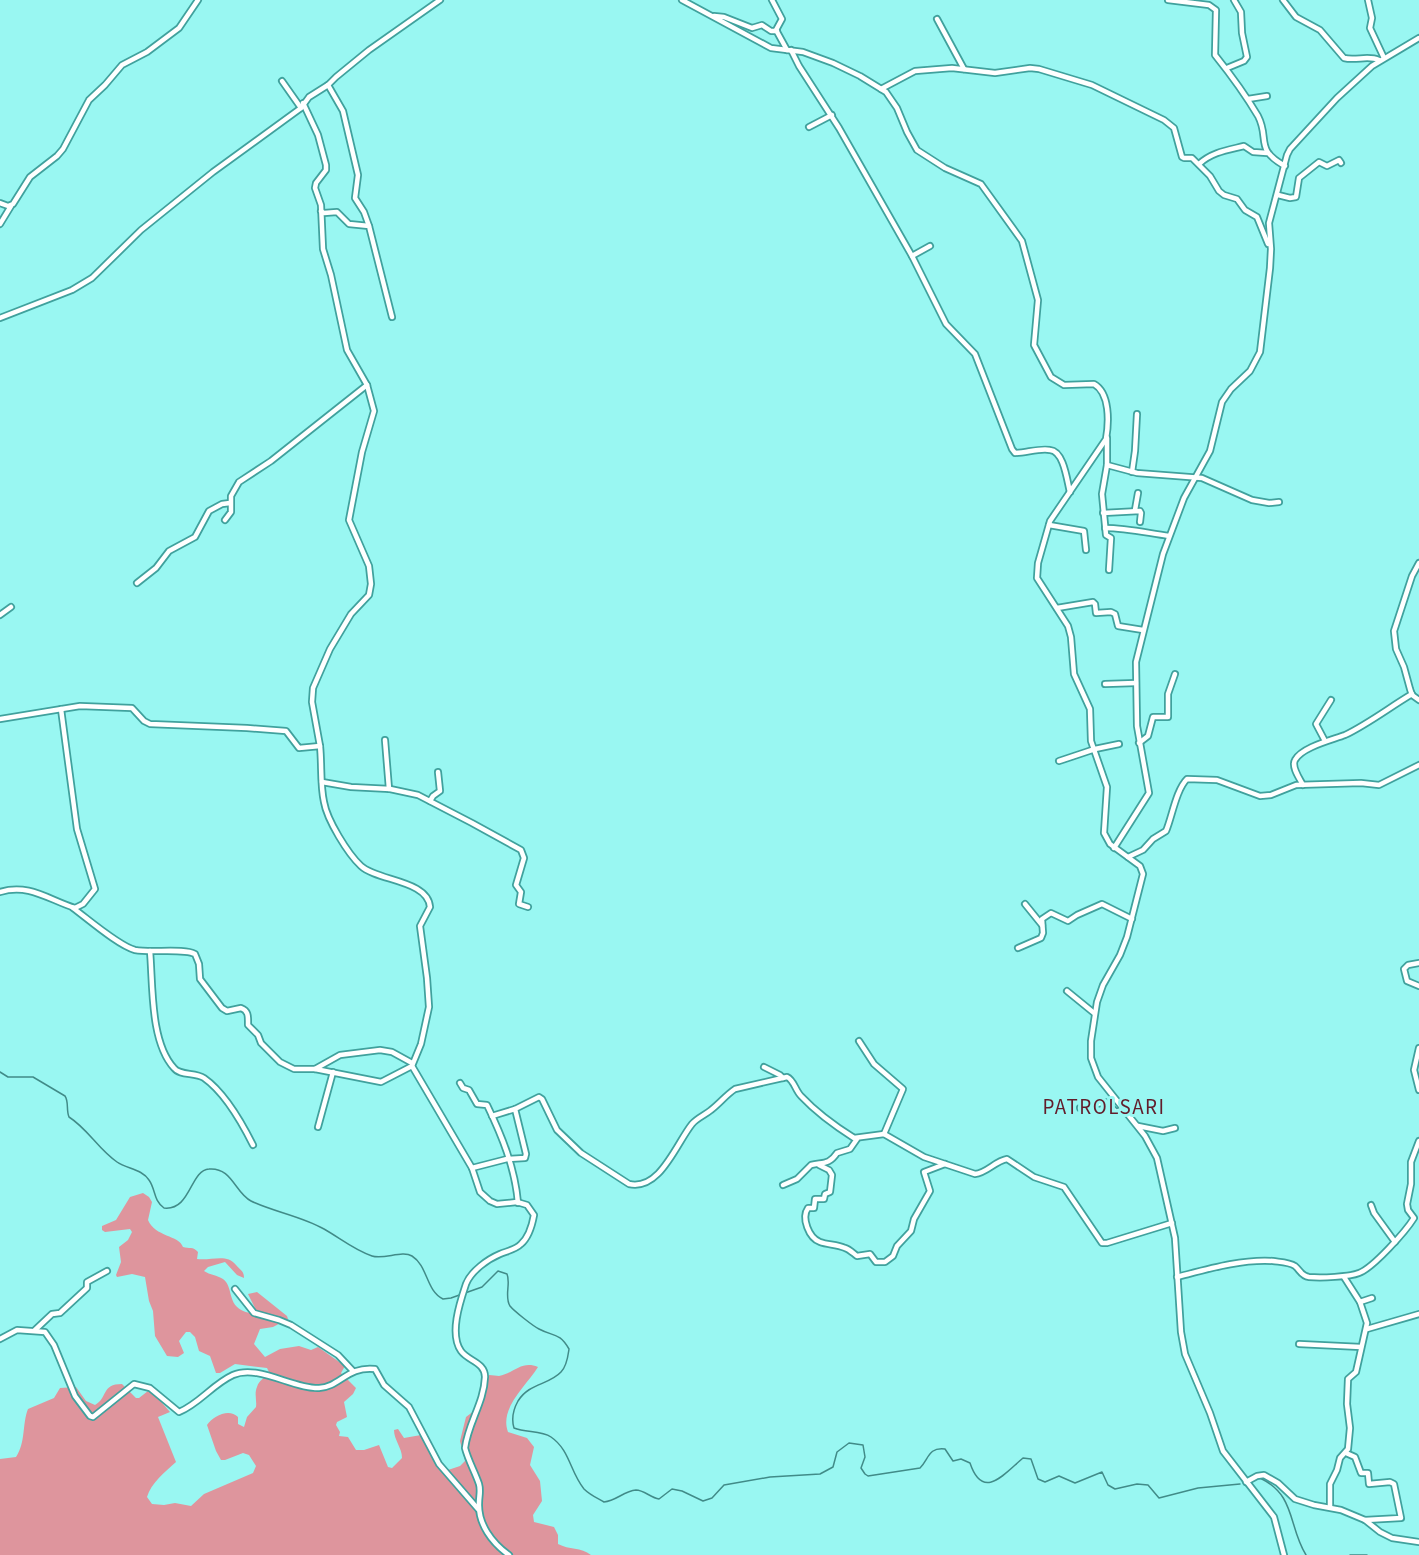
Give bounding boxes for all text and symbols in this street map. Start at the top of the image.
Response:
district label: PATROLSARI [1042,1092,1166,1122]

